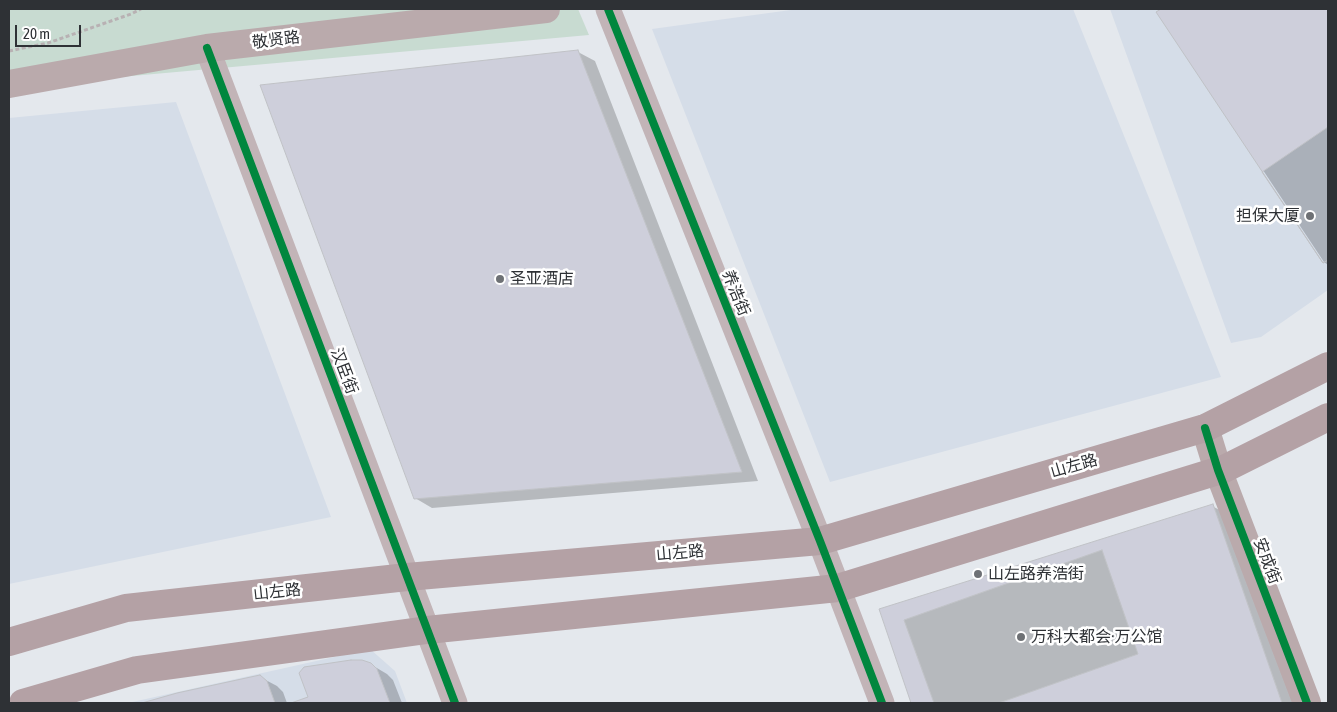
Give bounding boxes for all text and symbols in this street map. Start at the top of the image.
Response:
scale bar [18,15,84,47]
text: 20 m [23,25,50,42]
street label: 敬贤路 [251,28,301,52]
place label: 担保大厦 [1236,206,1300,226]
marker: 担保大厦 [1304,210,1316,222]
street label: 养浩街 [718,267,754,319]
place label: 圣亚酒店 [510,269,574,289]
marker: 圣亚酒店 [494,273,506,285]
street label: 汉臣街 [326,345,362,397]
street label: 山左路 [1048,450,1100,482]
street label: 安成街 [1249,535,1285,587]
street label: 山左路 [655,541,705,565]
place label: 山左路养浩街 [988,564,1084,584]
marker: 山左路养浩街 [972,568,984,580]
street label: 山左路 [252,580,302,604]
place label: 万科大都会·万公馆 [1031,627,1162,647]
marker: 万科大都会·万公馆 [1015,631,1027,643]

